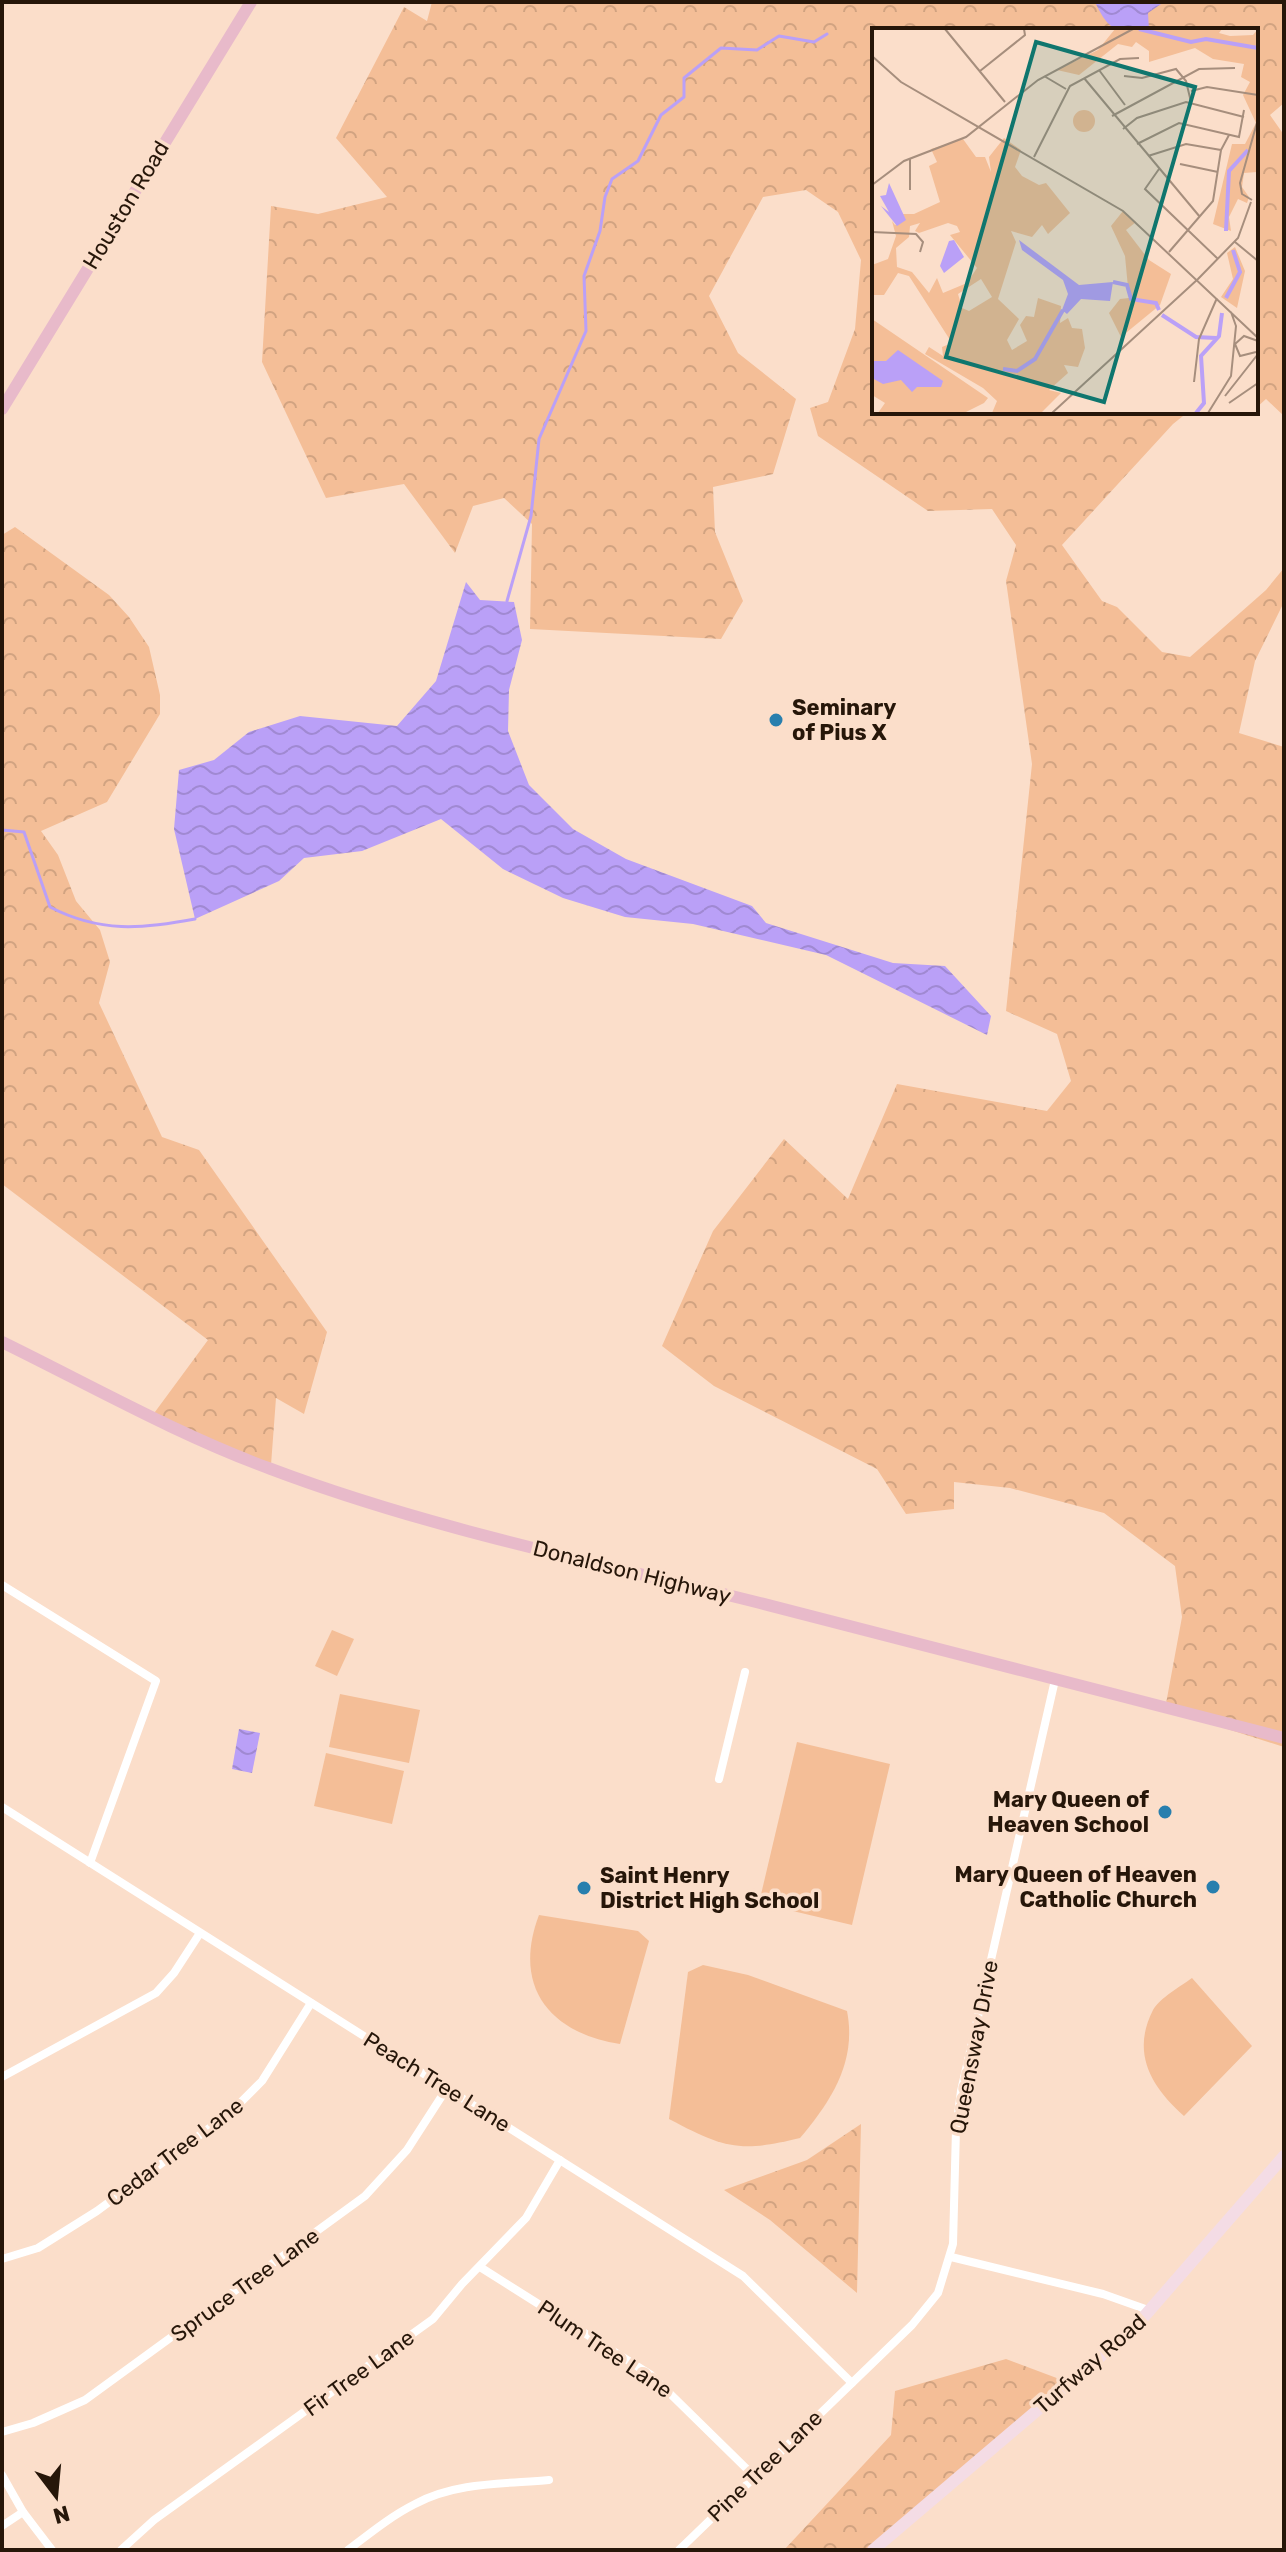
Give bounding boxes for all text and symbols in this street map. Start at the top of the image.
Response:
inset map [872,28,1258,414]
street label: Houston Road [77,136,175,274]
place label: Seminary of Pius X [792,694,896,746]
marker: Seminary of Pius X [767,711,785,729]
street label: Donaldson Highway [530,1534,734,1610]
place label: Mary Queen of Heaven School [987,1786,1149,1838]
marker: Mary Queen of Heaven School [1156,1803,1174,1821]
place label: Mary Queen of Heaven Catholic Church [955,1861,1197,1913]
place label: Saint Henry District High School [600,1862,819,1914]
marker: Mary Queen of Heaven Catholic Church [1204,1878,1222,1896]
marker: Saint Henry District High School [575,1879,593,1897]
street label: Queensway Drive [944,1958,1004,2136]
street label: Peach Tree Lane [359,2026,515,2138]
street label: Cedar Tree Lane [101,2092,249,2212]
street label: Spruce Tree Lane [165,2222,325,2348]
street label: Plum Tree Lane [533,2294,677,2404]
street label: Turfway Road [1029,2308,1151,2420]
street label: Fir Tree Lane [298,2324,420,2422]
street label: Pine Tree Lane [702,2404,828,2528]
north arrow [16,2456,96,2536]
text: N [50,2500,73,2530]

